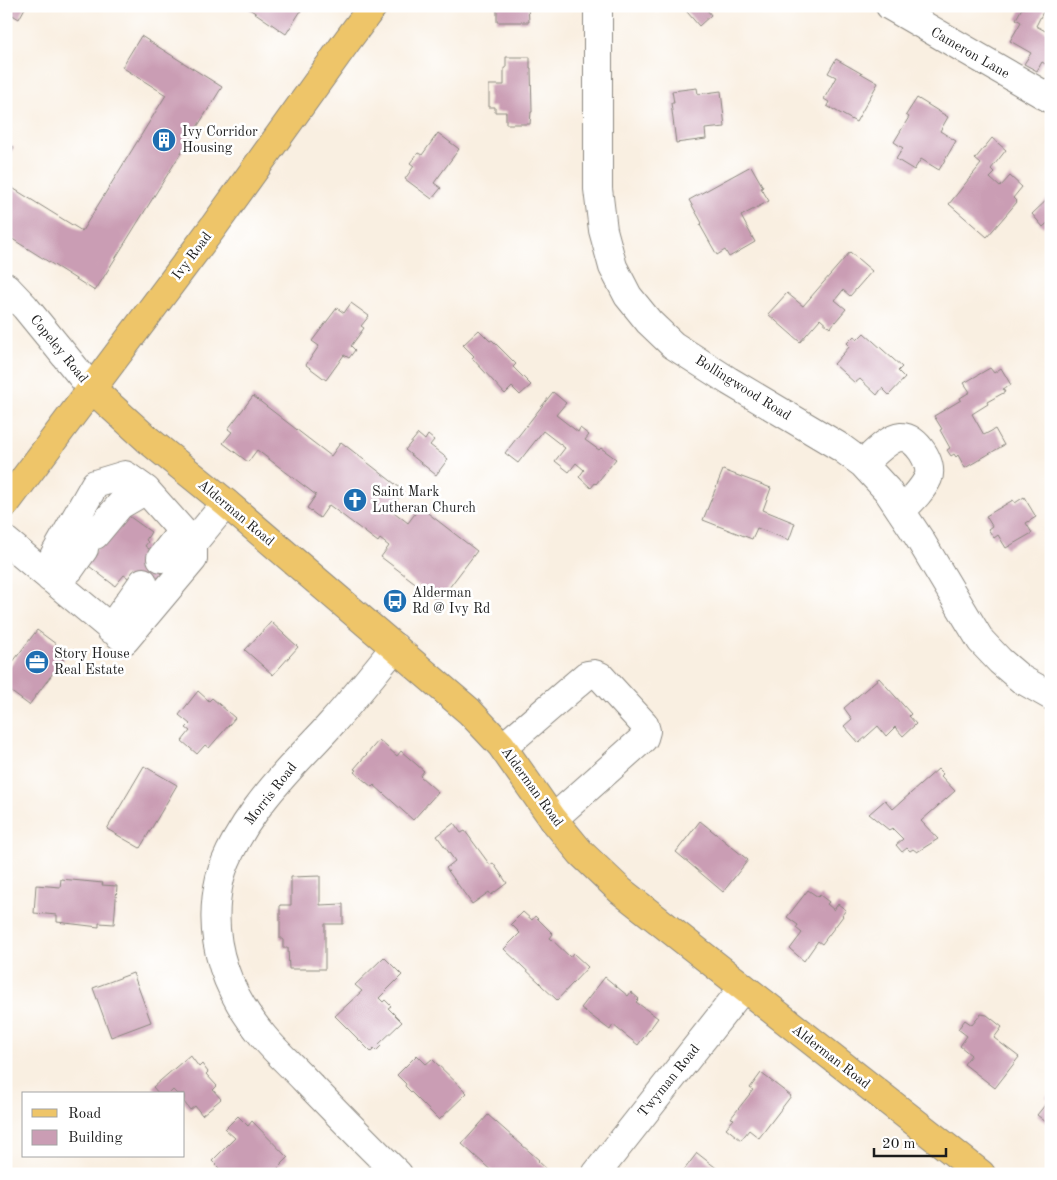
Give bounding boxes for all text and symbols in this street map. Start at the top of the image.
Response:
street label: Cameron Lane [928,25,1012,81]
place label: Ivy Corridor Housing [182,125,258,155]
building icon: Ivy Corridor Housing [151,127,177,153]
street label: Ivy Road [170,230,214,282]
street label: Copeley Road [28,312,90,386]
street label: Bollingwood Road [693,353,793,423]
street label: Alderman Road [195,477,277,549]
place label: Saint Mark Lutheran Church [372,485,476,515]
church icon: Saint Mark Lutheran Church [342,487,368,513]
place label: Alderman Rd @ Ivy Rd [412,586,490,616]
bus stop icon: Alderman Rd @ Ivy Rd [382,588,408,614]
place label: Story House Real Estate [54,647,130,677]
office icon: Story House Real Estate [24,649,50,675]
street label: Alderman Road [499,745,565,829]
street label: Morris Road [242,760,300,828]
street label: Alderman Road [789,1022,873,1092]
street label: Twyman Road [636,1042,702,1120]
legend [22,1092,185,1158]
text: Road [68,1107,102,1122]
scale bar [874,1125,947,1157]
text: Building [68,1131,123,1146]
text: 20 m [882,1137,916,1152]

